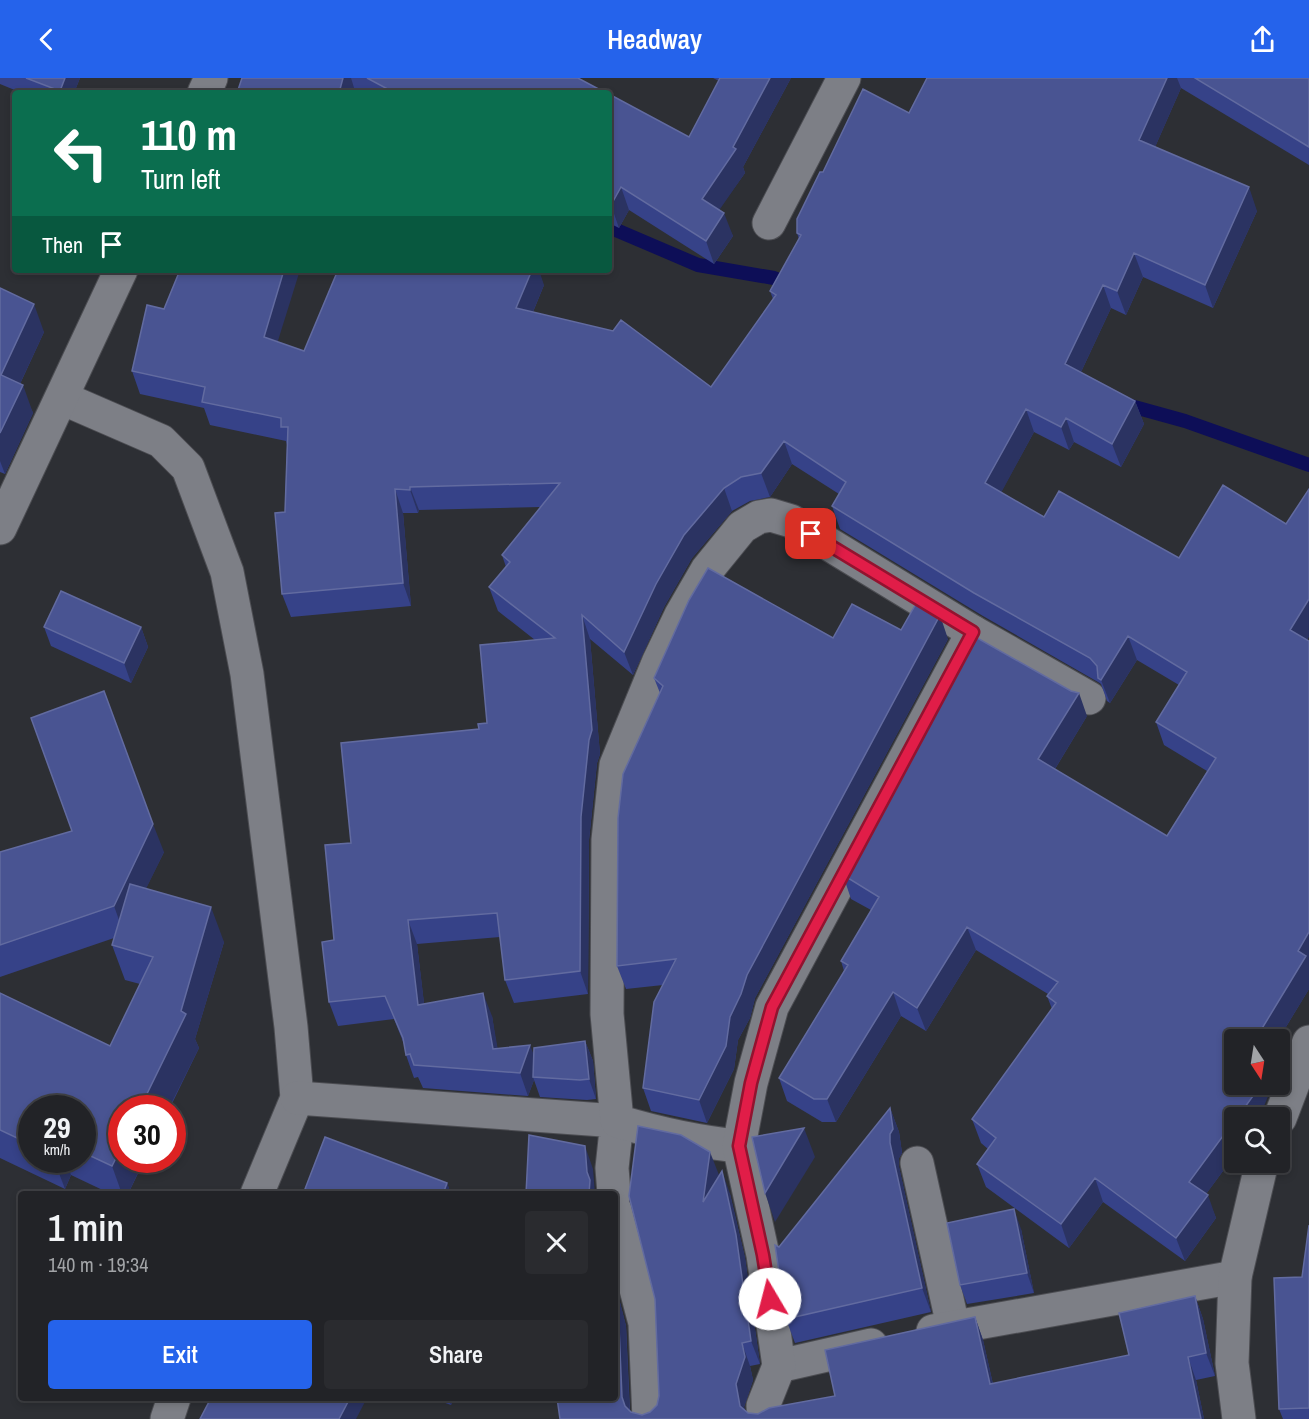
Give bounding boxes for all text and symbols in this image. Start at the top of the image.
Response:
text: Headway [607,21,702,57]
icon: back [30,23,63,56]
icon: share [1246,23,1279,56]
text: 110 m [141,107,237,163]
icon: left [42,114,120,192]
text: Turn left [141,161,220,197]
icon: arrive [95,228,128,261]
text: Then [42,230,83,260]
pin [785,508,836,559]
icon: arrive [794,517,827,550]
north arrow [1224,1029,1290,1095]
map controls [1224,1029,1290,1173]
speed limit sign: 30 [108,1095,186,1173]
text: 29 [43,1107,71,1147]
button: search [1224,1107,1290,1173]
text: km/h [44,1139,70,1160]
text: 1 min [48,1204,124,1252]
button: close [525,1211,588,1274]
text: 140 m · 19:34 [48,1251,148,1278]
position arrow [738,1267,802,1331]
button: Exit [48,1320,312,1389]
button: Share [324,1320,588,1389]

